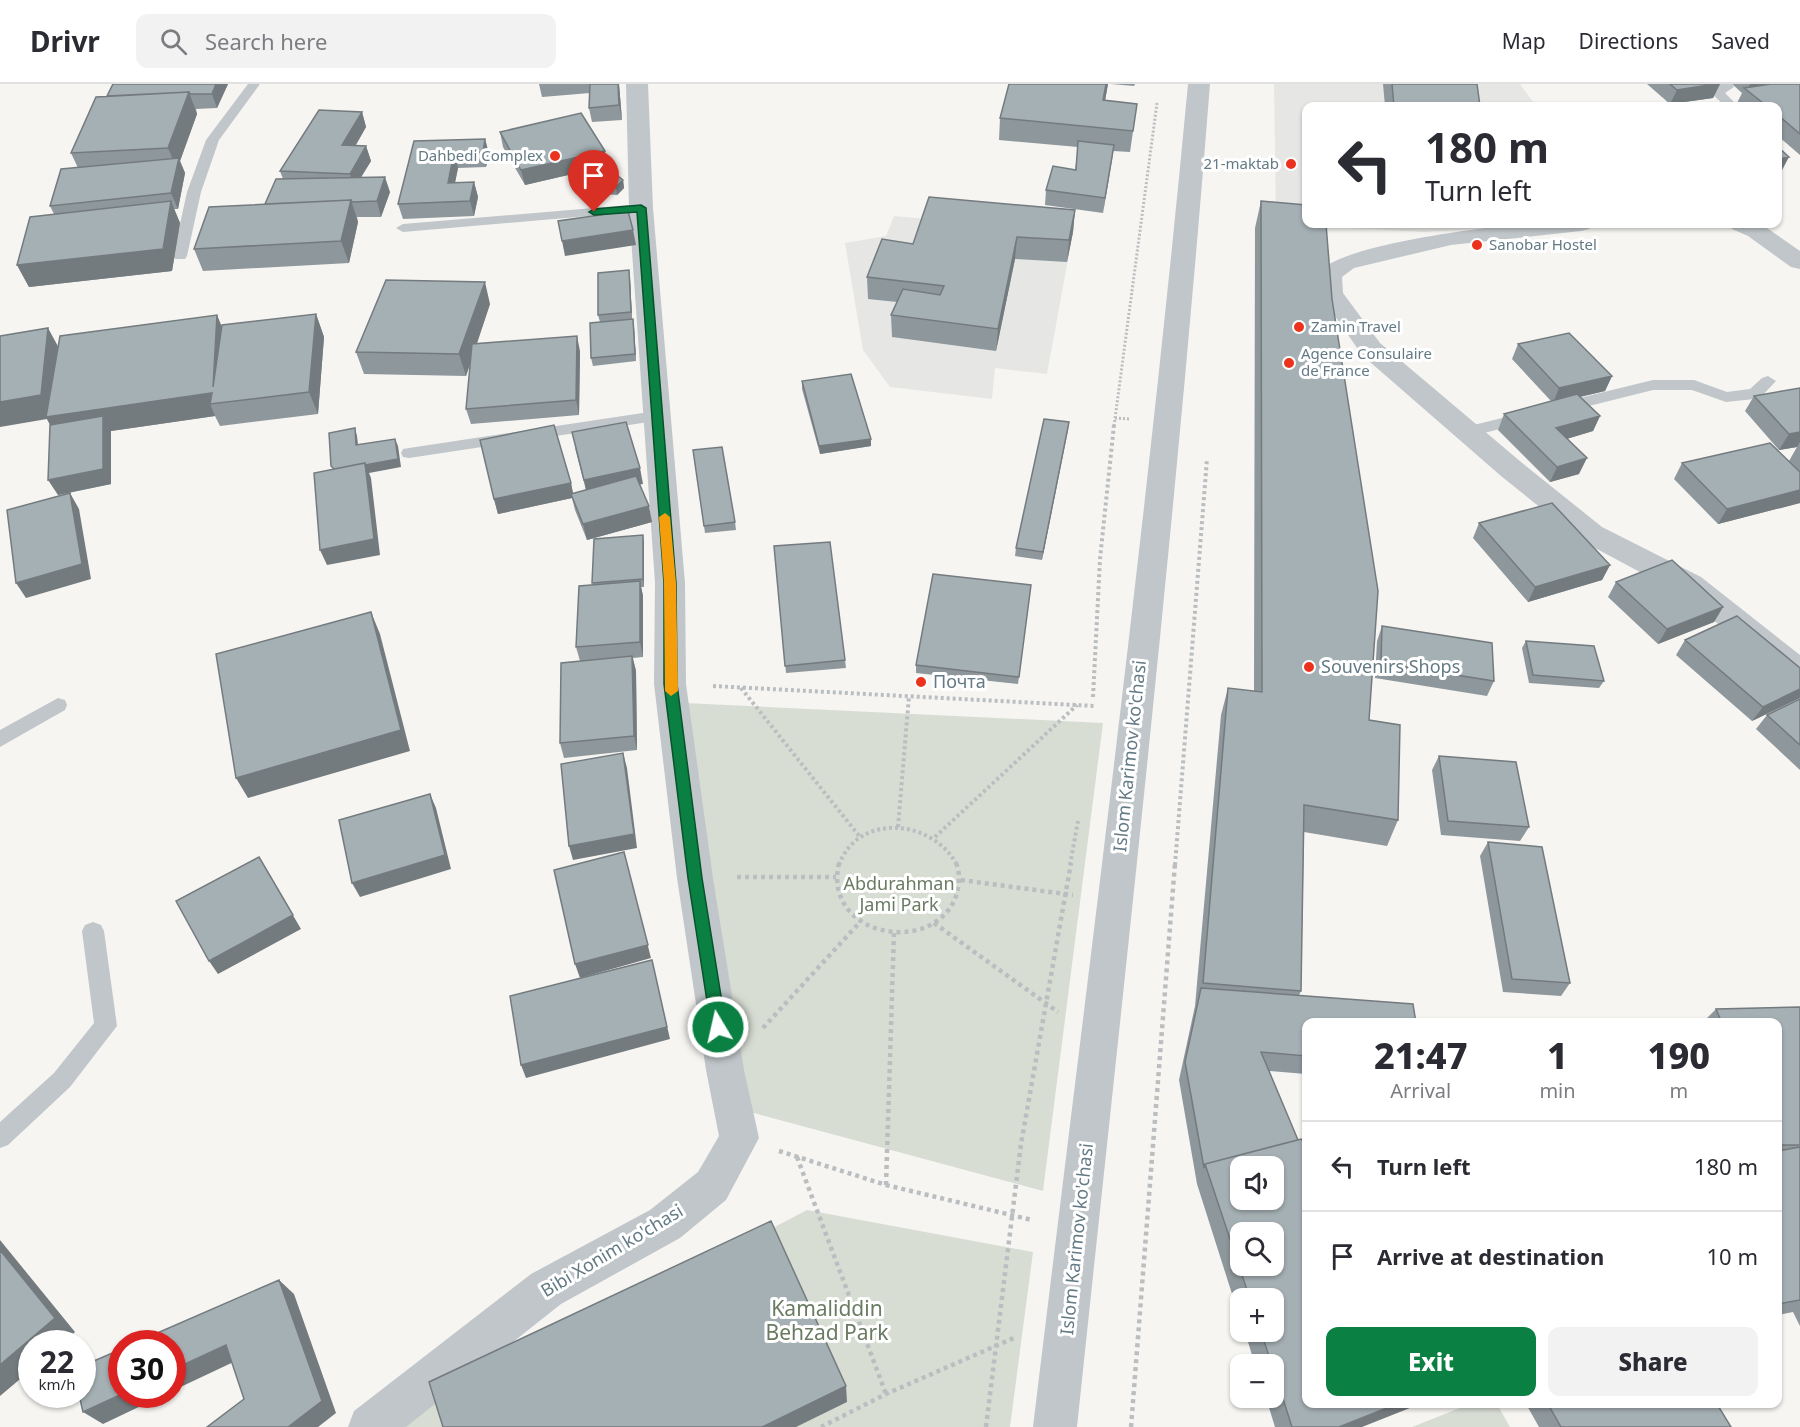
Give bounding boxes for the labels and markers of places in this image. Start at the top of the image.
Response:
place label: Dahbedi Complex [418,145,543,165]
marker: Dahbedi Complex [548,149,562,163]
pin [568,150,619,212]
place label: 21-maktab [1204,153,1279,173]
marker: 21-maktab [1284,157,1298,171]
place label: Sanobar Hostel [1489,234,1597,254]
marker: Sanobar Hostel [1470,238,1484,252]
place label: Zamin Travel [1311,316,1401,336]
marker: Zamin Travel [1292,320,1306,334]
place label: Agence Consulaire de France [1301,343,1432,380]
marker: Agence Consulaire de France [1282,356,1296,370]
place label: Souvenirs Shops [1321,654,1460,678]
marker: Souvenirs Shops [1302,660,1316,674]
place label: Почта [933,669,986,693]
marker: Почта [914,675,928,689]

